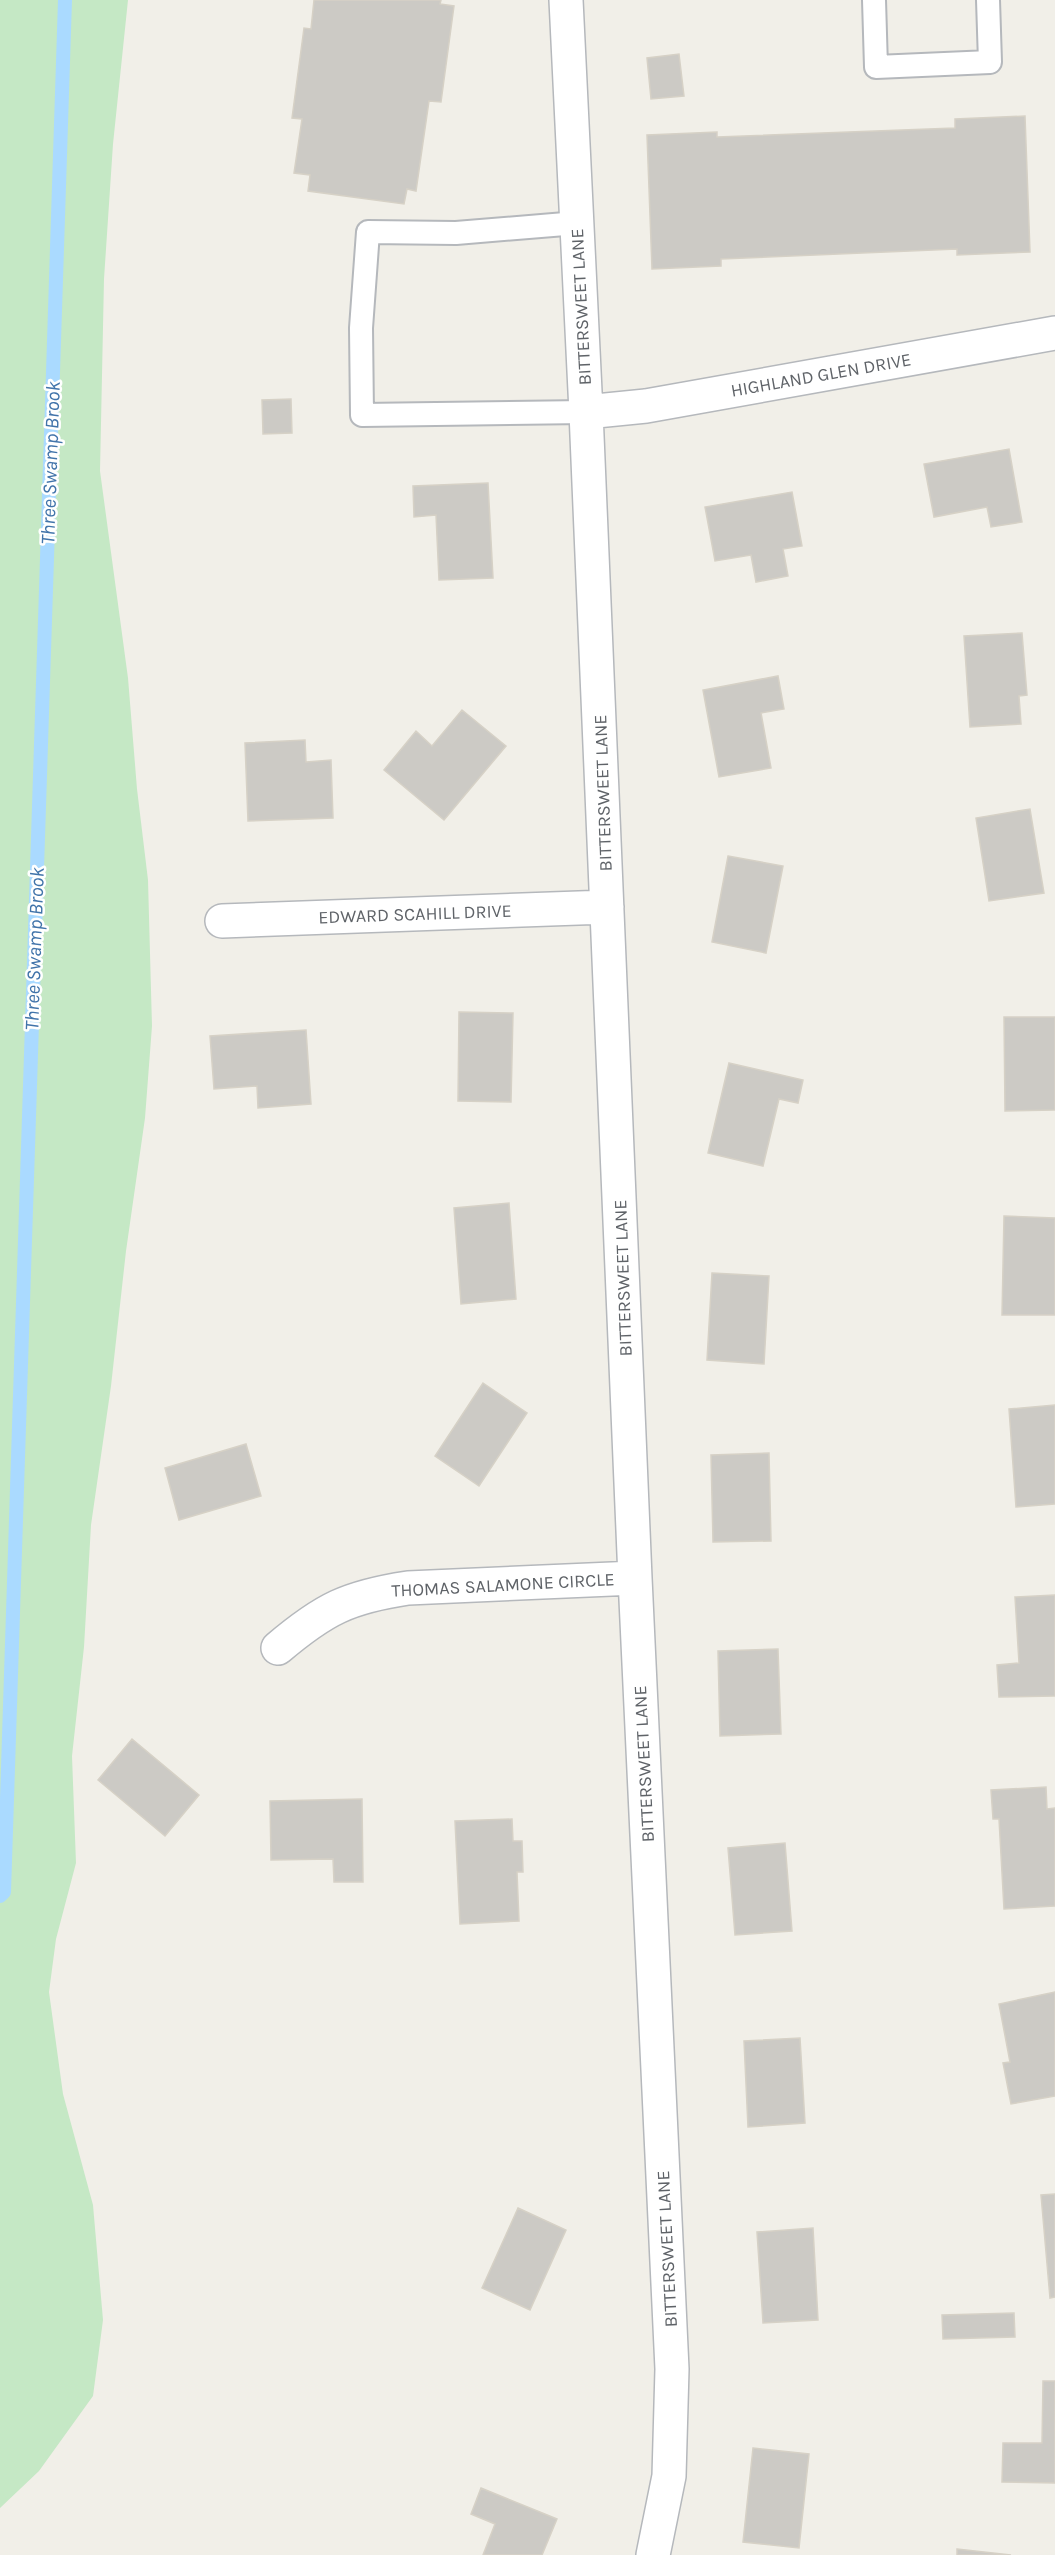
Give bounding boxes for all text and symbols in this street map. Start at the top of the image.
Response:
street label: BITTERSWEET LANE [566,228,596,386]
street label: HIGHLAND GLEN DRIVE [729,348,913,402]
water label: Three Swamp Brook [36,380,65,545]
street label: BITTERSWEET LANE [589,714,617,872]
water label: Three Swamp Brook [20,866,49,1031]
street label: EDWARD SCAHILL DRIVE [318,900,512,928]
street label: BITTERSWEET LANE [609,1199,637,1357]
street label: THOMAS SALAMONE CIRCLE [391,1568,615,1602]
street label: BITTERSWEET LANE [629,1685,659,1843]
street label: BITTERSWEET LANE [652,2170,682,2328]

